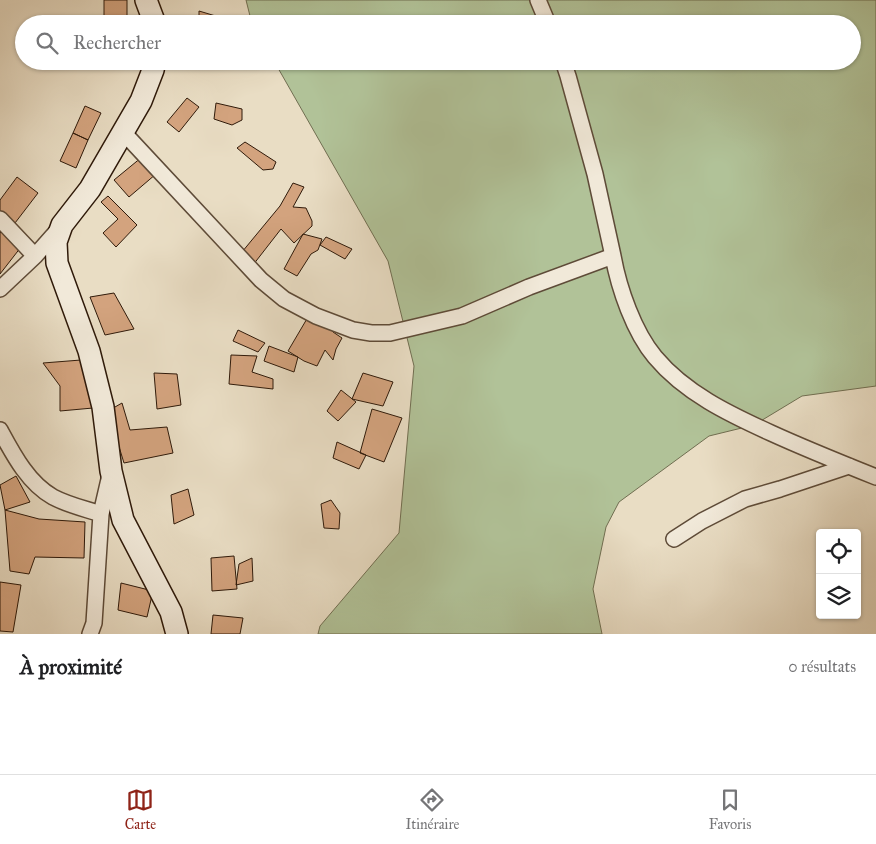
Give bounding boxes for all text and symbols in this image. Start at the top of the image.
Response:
search box [15,15,861,70]
icon: search [33,29,61,57]
text: Rechercher [73,31,161,54]
map controls [816,529,861,619]
button: locate [816,529,861,574]
button: layers [816,574,861,619]
text: À proximité [20,654,122,680]
text: 0 résultats [788,657,856,676]
tab: Carte [125,786,156,833]
tab: Itinéraire [406,786,459,833]
tab: Favoris [709,786,751,833]

